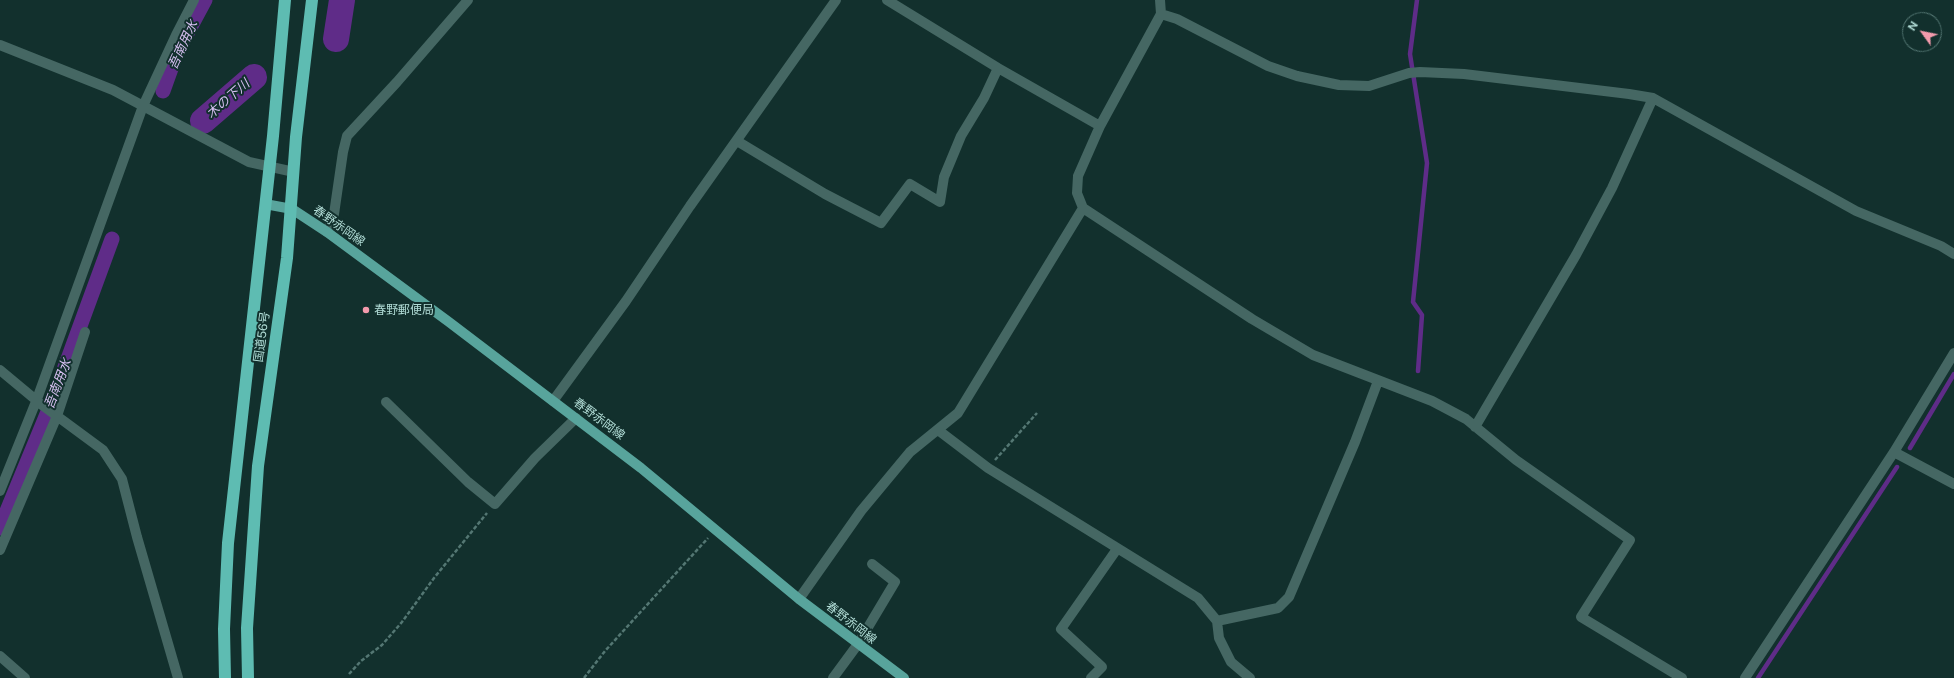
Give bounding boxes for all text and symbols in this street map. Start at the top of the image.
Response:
north arrow [1902,12,1942,52]
water label: 吾南用水 [165,18,201,72]
text: N [1905,19,1920,33]
water label: 木の下川 [203,76,253,122]
street label: 春野赤岡線 [310,203,368,249]
place label: 春野郵便局 [374,303,434,317]
marker: 春野郵便局 [361,305,371,315]
street label: 国道56号 [251,311,273,363]
water label: 吾南用水 [41,357,75,411]
street label: 春野赤岡線 [571,395,627,443]
street label: 春野赤岡線 [823,599,879,647]

